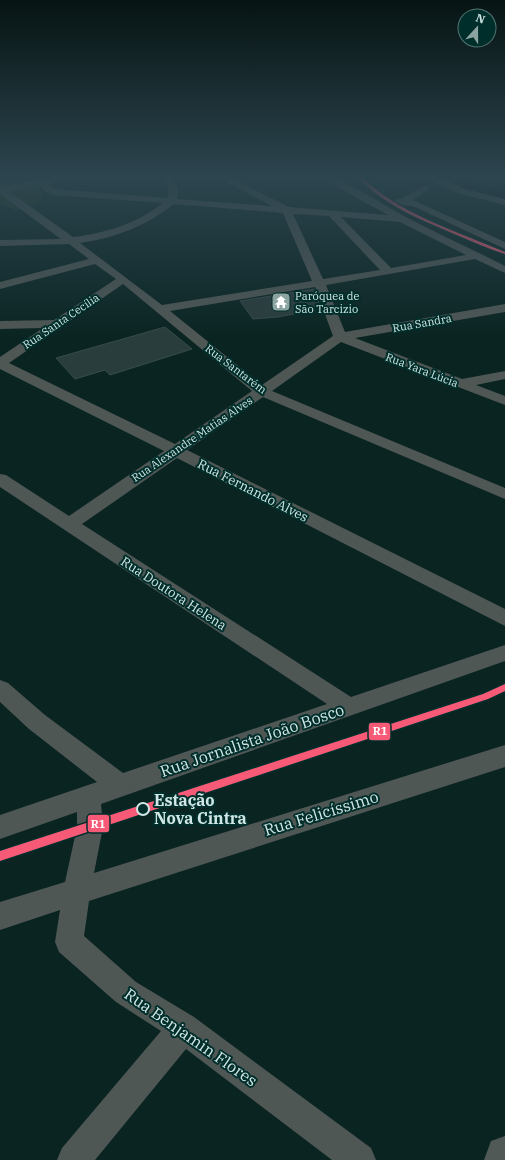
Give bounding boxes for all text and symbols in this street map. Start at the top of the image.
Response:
north arrow [457,8,497,48]
text: N [474,11,487,27]
place label: Paróquea de São Tarcizio [295,289,360,316]
street label: Rua Santa Cecília [20,290,102,352]
temple icon: Paróquea de São Tarcizio [270,291,292,313]
street label: Rua Sandra [391,311,453,335]
street label: Rua Santarém [202,341,270,397]
street label: Rua Yara Lúcia [384,350,460,390]
street label: Rua Alexandre Matias Alves [129,393,255,485]
street label: Rua Fernando Alves [195,455,311,526]
street label: Rua Doutora Helena [118,553,230,634]
street label: Rua Jornalista João Bosco [157,699,347,781]
line badge: R1 [368,722,391,741]
text: R1 [373,724,388,738]
street label: Rua Felicíssimo [261,786,381,840]
place label: Estação Nova Cintra [154,790,247,828]
marker: Estação Nova Cintra [136,802,150,816]
line badge: R1 [87,814,110,833]
text: R1 [91,817,106,831]
street label: Rua Benjamin Flores [121,984,261,1090]

